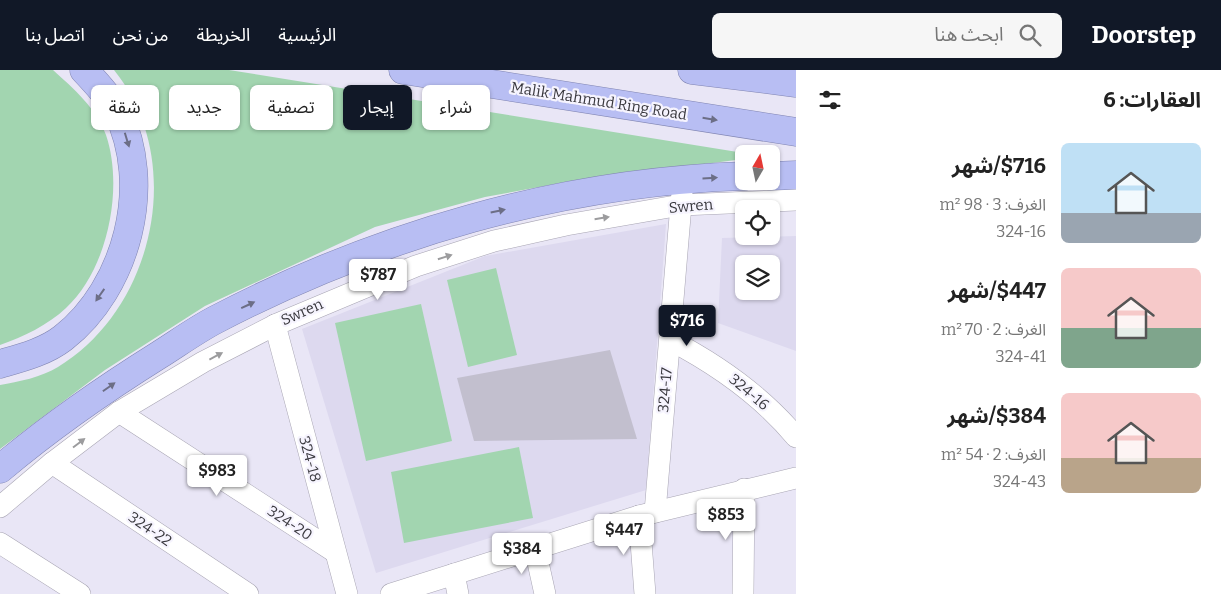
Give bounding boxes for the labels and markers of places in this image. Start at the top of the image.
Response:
pin: $787 [348,258,408,301]
pin: $716 [657,304,717,347]
pin: $983 [187,454,247,497]
pin: $853 [696,498,756,541]
pin: $447 [594,514,654,556]
pin: $384 [492,532,552,575]

